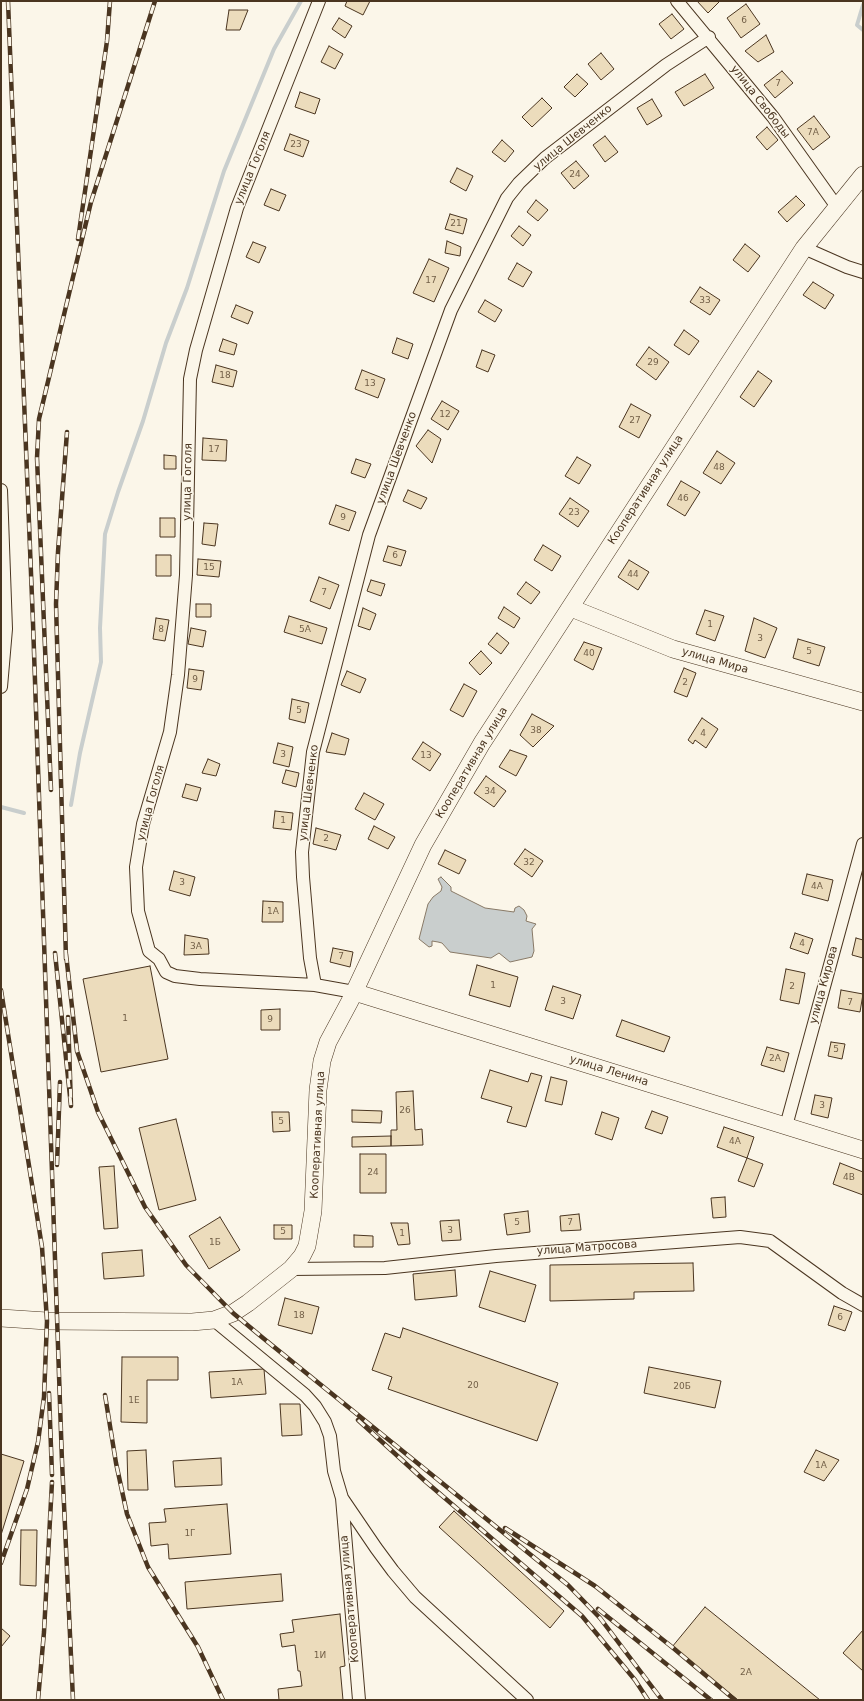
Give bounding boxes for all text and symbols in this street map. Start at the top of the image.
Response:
house number: 6 [741,16,747,26]
street label: улица Свободы [727,63,793,141]
house number: 7 [775,79,781,89]
street label: улица Шевченко [531,102,615,174]
house number: 7А [807,128,819,138]
street label: улица Гоголя [232,129,274,207]
house number: 23 [290,140,302,150]
house number: 24 [569,170,581,180]
house number: 21 [450,219,462,229]
house number: 17 [425,276,437,286]
house number: 33 [699,296,711,306]
house number: 29 [647,358,659,368]
house number: 18 [219,371,231,381]
house number: 13 [364,379,376,389]
street label: улица Шевченко [374,410,420,506]
house number: 12 [439,410,451,420]
house number: 27 [629,416,641,426]
street label: Кооперативная улица [606,433,686,547]
street label: улица Гоголя [181,443,195,521]
house number: 17 [208,445,220,455]
house number: 48 [713,463,725,473]
house number: 46 [677,494,689,504]
house number: 23 [568,508,580,518]
house number: 9 [340,513,346,523]
house number: 6 [392,551,398,561]
house number: 15 [203,563,215,573]
house number: 44 [627,570,639,580]
house number: 7 [321,588,327,598]
house number: 1 [707,620,713,630]
house number: 8 [158,625,164,635]
house number: 5А [299,625,311,635]
house number: 3 [757,634,763,644]
street label: улица Мира [680,645,750,677]
house number: 5 [806,647,812,657]
house number: 40 [583,649,595,659]
house number: 9 [192,675,198,685]
house number: 2 [682,678,688,688]
street label: Кооперативная улица [433,705,511,821]
house number: 5 [296,706,302,716]
house number: 38 [530,726,542,736]
house number: 4 [700,729,706,739]
street label: улица Шевченко [297,744,321,842]
house number: 3 [280,750,286,760]
house number: 13 [420,751,432,761]
street label: улица Гоголя [135,764,167,842]
house number: 34 [484,787,496,797]
house number: 1 [280,816,286,826]
house number: 2 [323,834,329,844]
house number: 32 [523,858,535,868]
house number: 3 [179,878,185,888]
house number: 4А [811,882,823,892]
house number: 1А [267,907,279,917]
house number: 4 [799,939,805,949]
house number: 3А [190,942,202,952]
street label: улица Кирова [807,945,841,1025]
house number: 7 [338,952,344,962]
house number: 1 [490,981,496,991]
house number: 2 [789,982,795,992]
house number: 3 [560,997,566,1007]
house number: 7 [847,998,853,1008]
house number: 1 [122,1014,128,1024]
house number: 9 [267,1015,273,1025]
house number: 5 [833,1045,839,1055]
street label: улица Ленина [568,1053,650,1089]
house number: 2А [769,1054,781,1064]
street label: Кооперативная улица [308,1071,328,1199]
house number: 3 [819,1101,825,1111]
house number: 26 [399,1106,411,1116]
house number: 5 [278,1117,284,1127]
house number: 4А [729,1137,741,1147]
house number: 24 [367,1168,379,1178]
house number: 4В [843,1173,855,1183]
house number: 5 [514,1218,520,1228]
house number: 7 [567,1218,573,1228]
house number: 3 [447,1226,453,1236]
house number: 5 [280,1227,286,1237]
house number: 1 [399,1229,405,1239]
house number: 1Б [209,1238,221,1248]
street label: улица Матросова [536,1238,638,1258]
house number: 18 [293,1311,305,1321]
house number: 6 [837,1313,843,1323]
house number: 1А [231,1378,243,1388]
house number: 20 [467,1381,479,1391]
house number: 20Б [673,1382,691,1392]
house number: 1Е [128,1396,140,1406]
house number: 1А [815,1461,827,1471]
house number: 1Г [184,1529,196,1539]
street label: Кооперативная улица [338,1535,362,1663]
house number: 1И [314,1651,326,1661]
house number: 2А [740,1668,752,1678]

